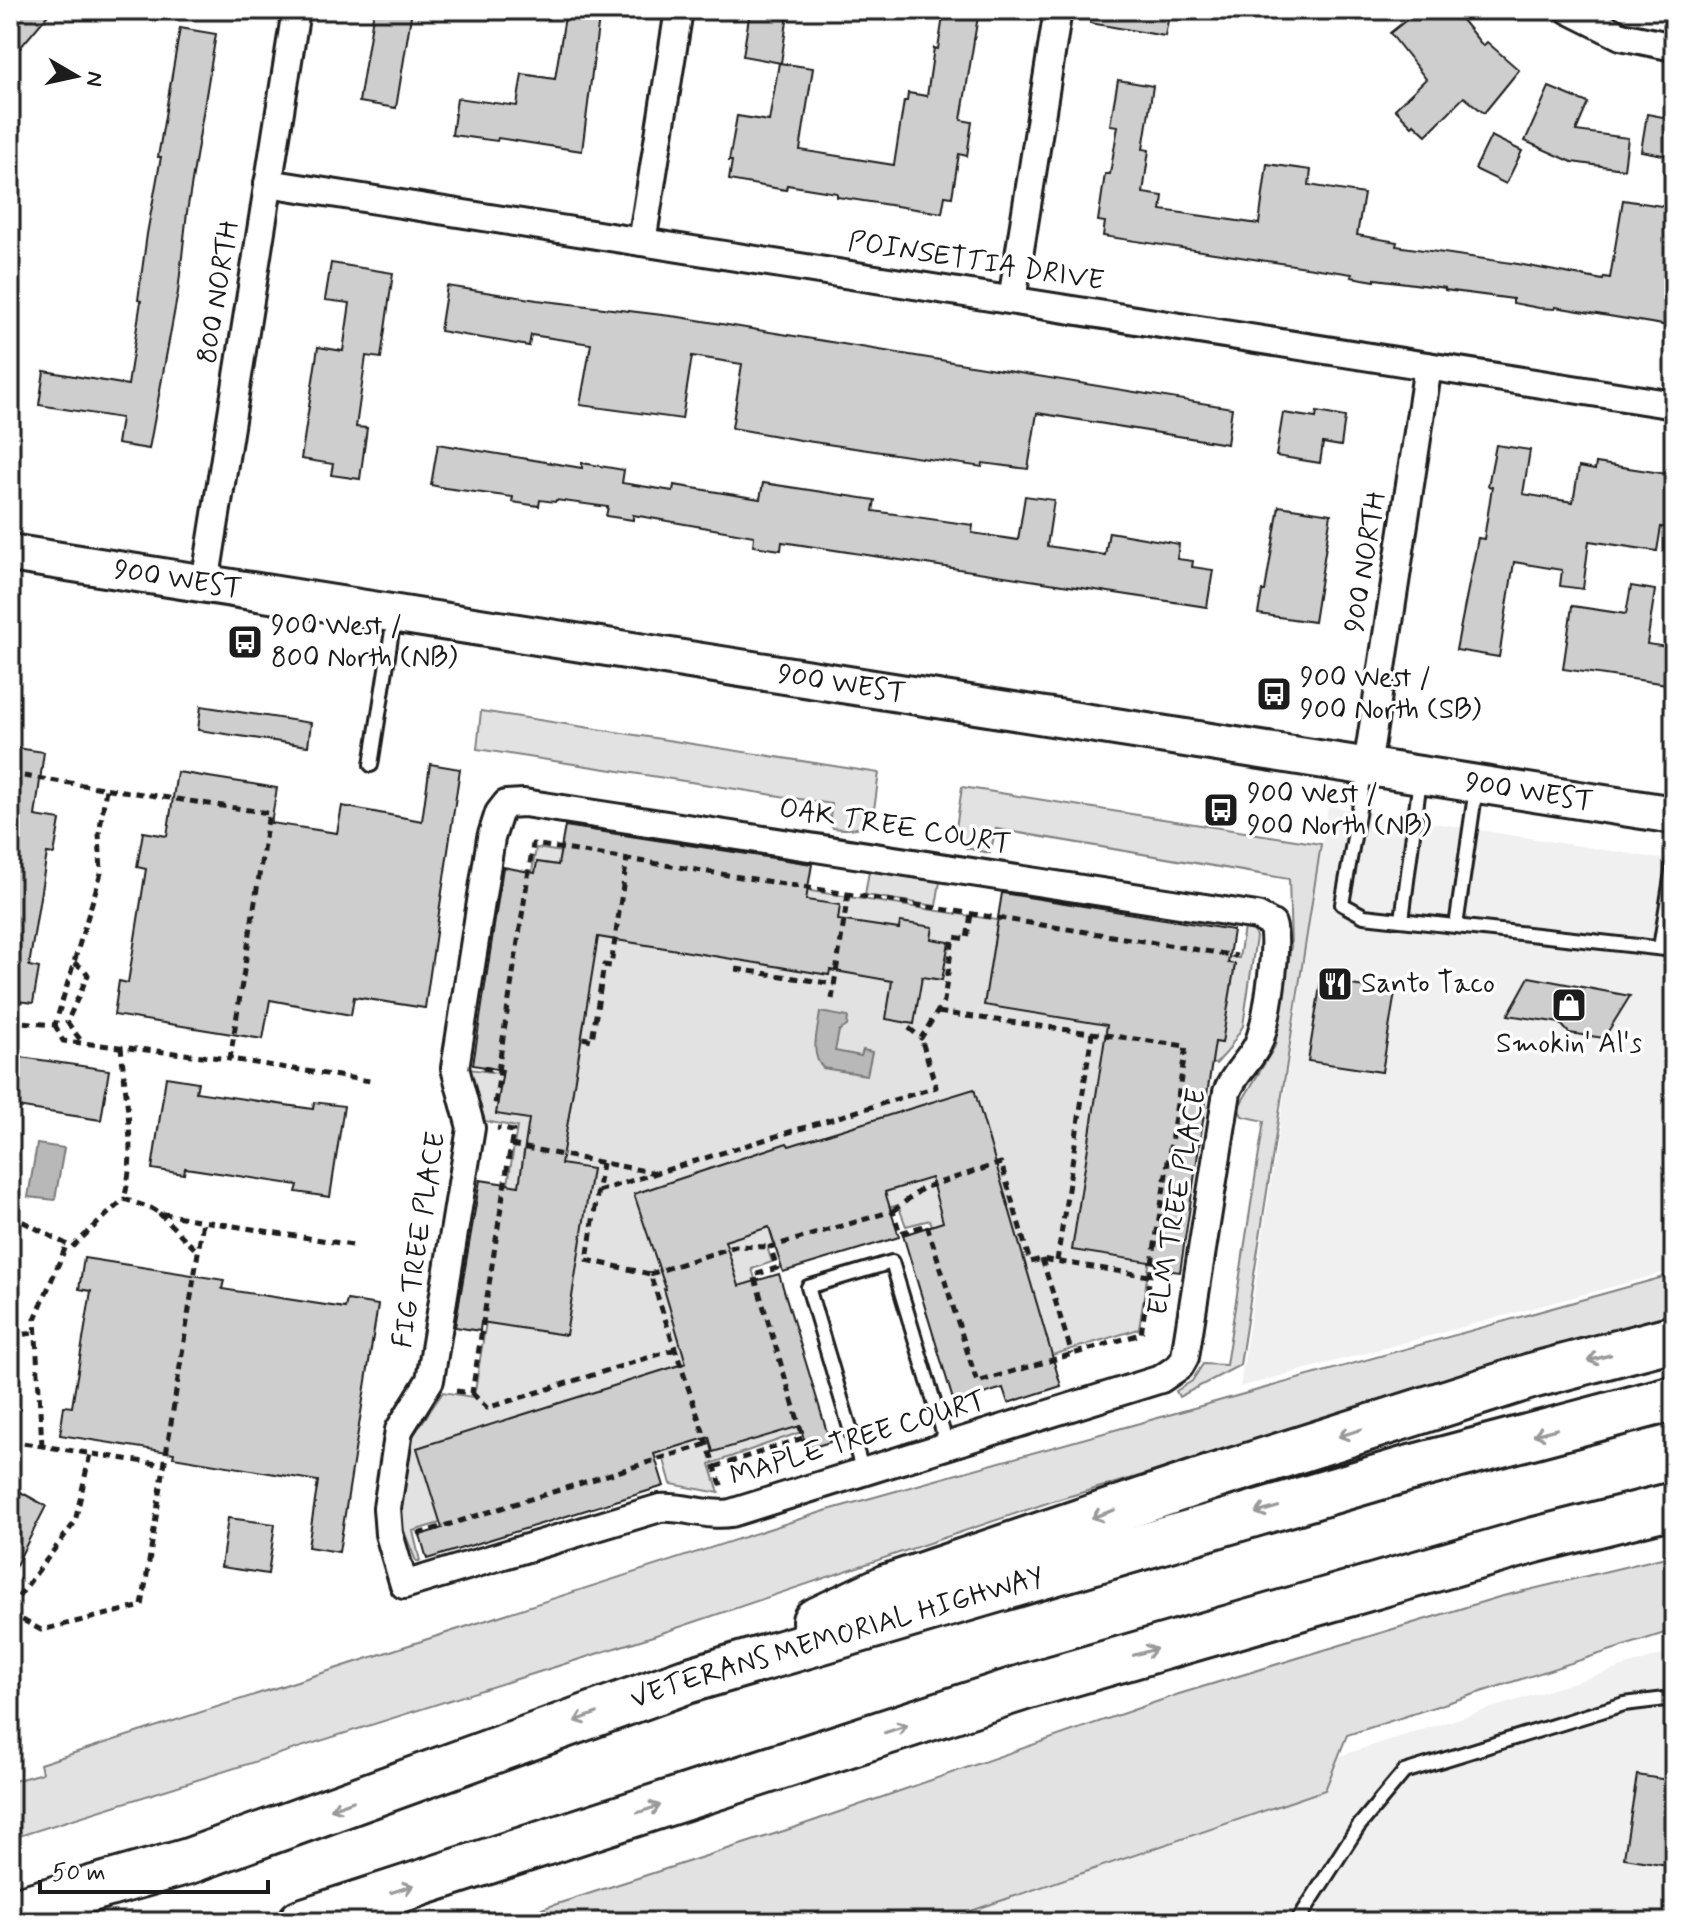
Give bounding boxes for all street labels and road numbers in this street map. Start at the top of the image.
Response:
street label: 800 NORTH [189,218,249,366]
street label: POINSETTIA DRIVE [845,224,1107,300]
street label: 900 NORTH [1337,489,1395,635]
street label: 900 WEST [111,551,245,608]
street label: 900 WEST [775,656,908,712]
street label: 900 WEST [1463,764,1596,821]
street label: OAK TREE COURT [777,790,1013,864]
street label: ELM TREE PLACE [1140,1086,1216,1318]
street label: FIG TREE PLACE [385,1129,455,1351]
street label: MAPLE TREE COURT [726,1382,990,1496]
street label: VETERANS MEMORIAL HIGHWAY [625,1558,1048,1718]

